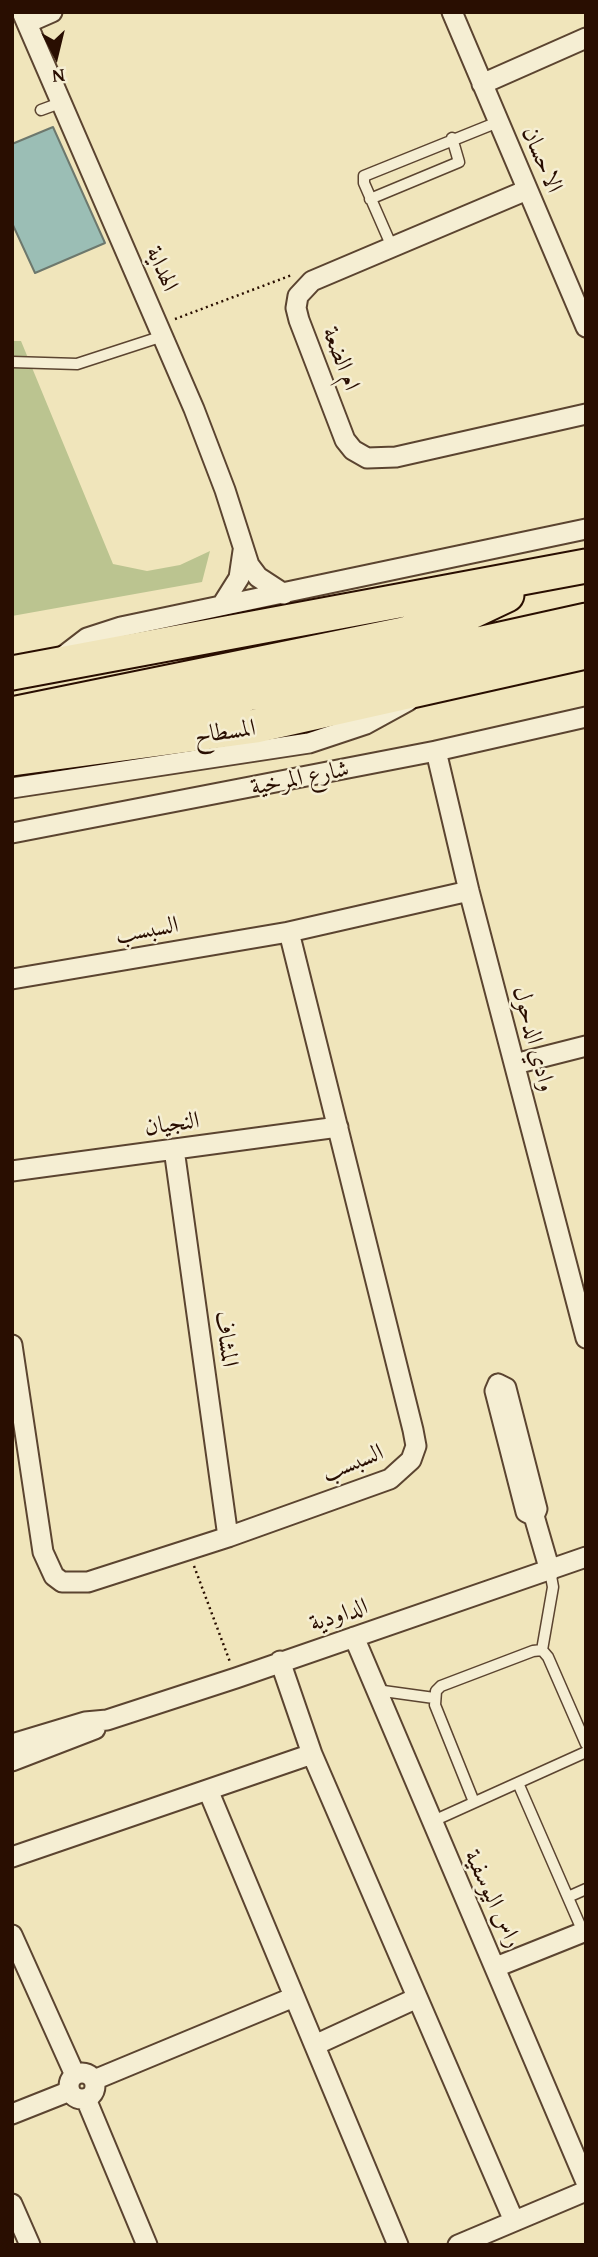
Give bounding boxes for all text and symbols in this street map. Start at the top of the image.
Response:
north arrow [21,21,91,91]
text: N [51,62,67,92]
street label: الاحسان [514,123,568,197]
street label: الهداية [138,242,184,296]
street label: ام الضعة [315,323,365,395]
street label: المسطاح [192,714,258,752]
street label: شارع المرخية [248,755,352,803]
street label: السبسب [113,911,181,951]
street label: وادي الدحول [505,983,561,1095]
street label: النجيان [143,1107,201,1143]
street label: المشاف [207,1309,243,1369]
street label: السبسب [318,1439,388,1489]
street label: الداودية [306,1593,372,1639]
street label: راس اليوسفية [457,1845,527,1953]

